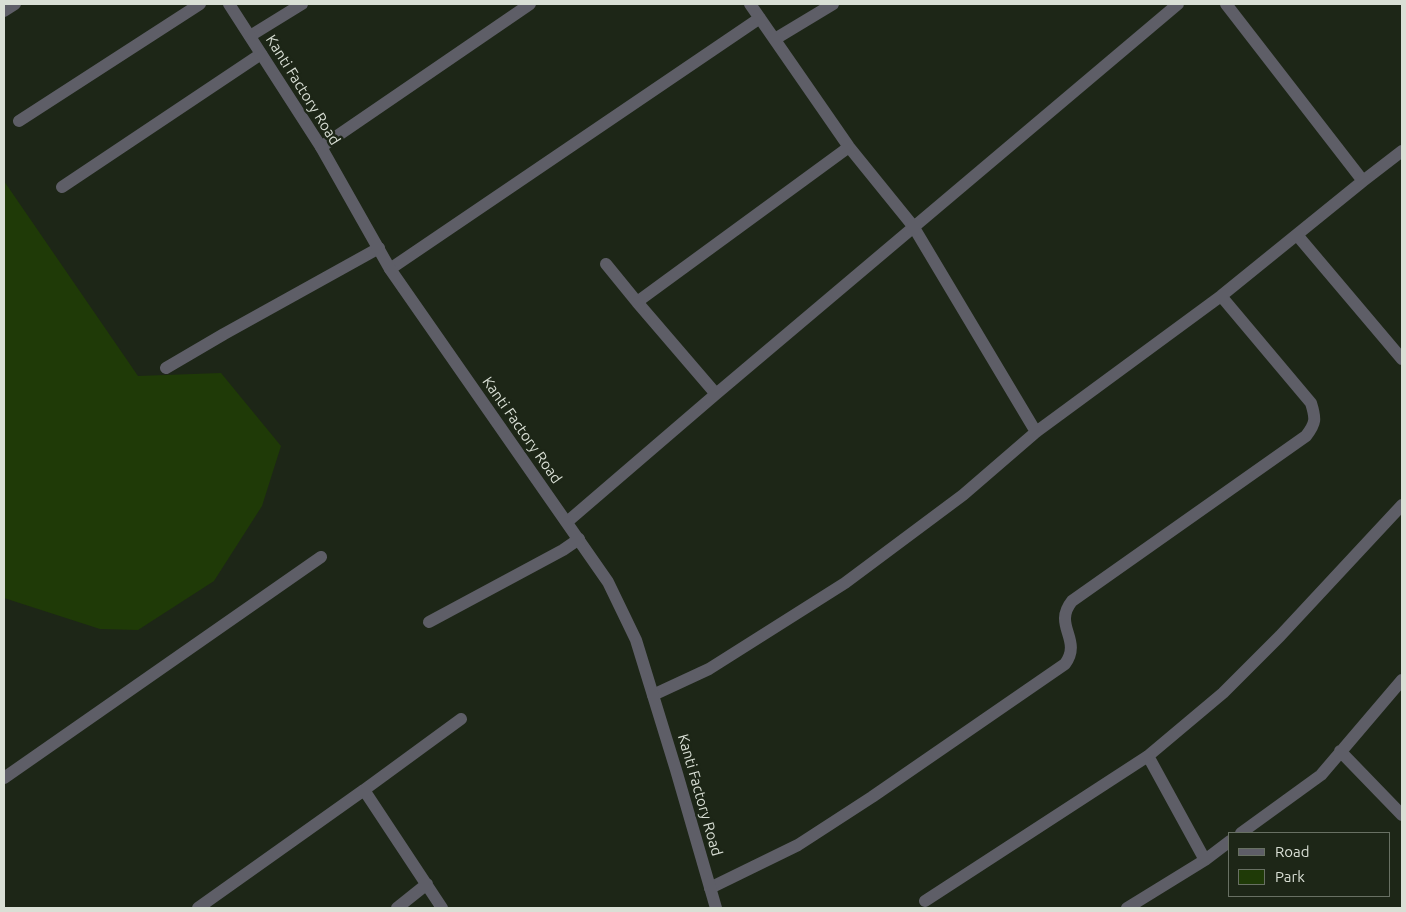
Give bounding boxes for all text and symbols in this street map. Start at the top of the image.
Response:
street label: Kanti Factory Road [262,32,344,148]
street label: Kanti Factory Road [478,373,566,487]
street label: Kanti Factory Road [674,732,726,858]
legend [1228,832,1391,897]
text: Road [1275,843,1310,860]
text: Park [1275,868,1305,885]

